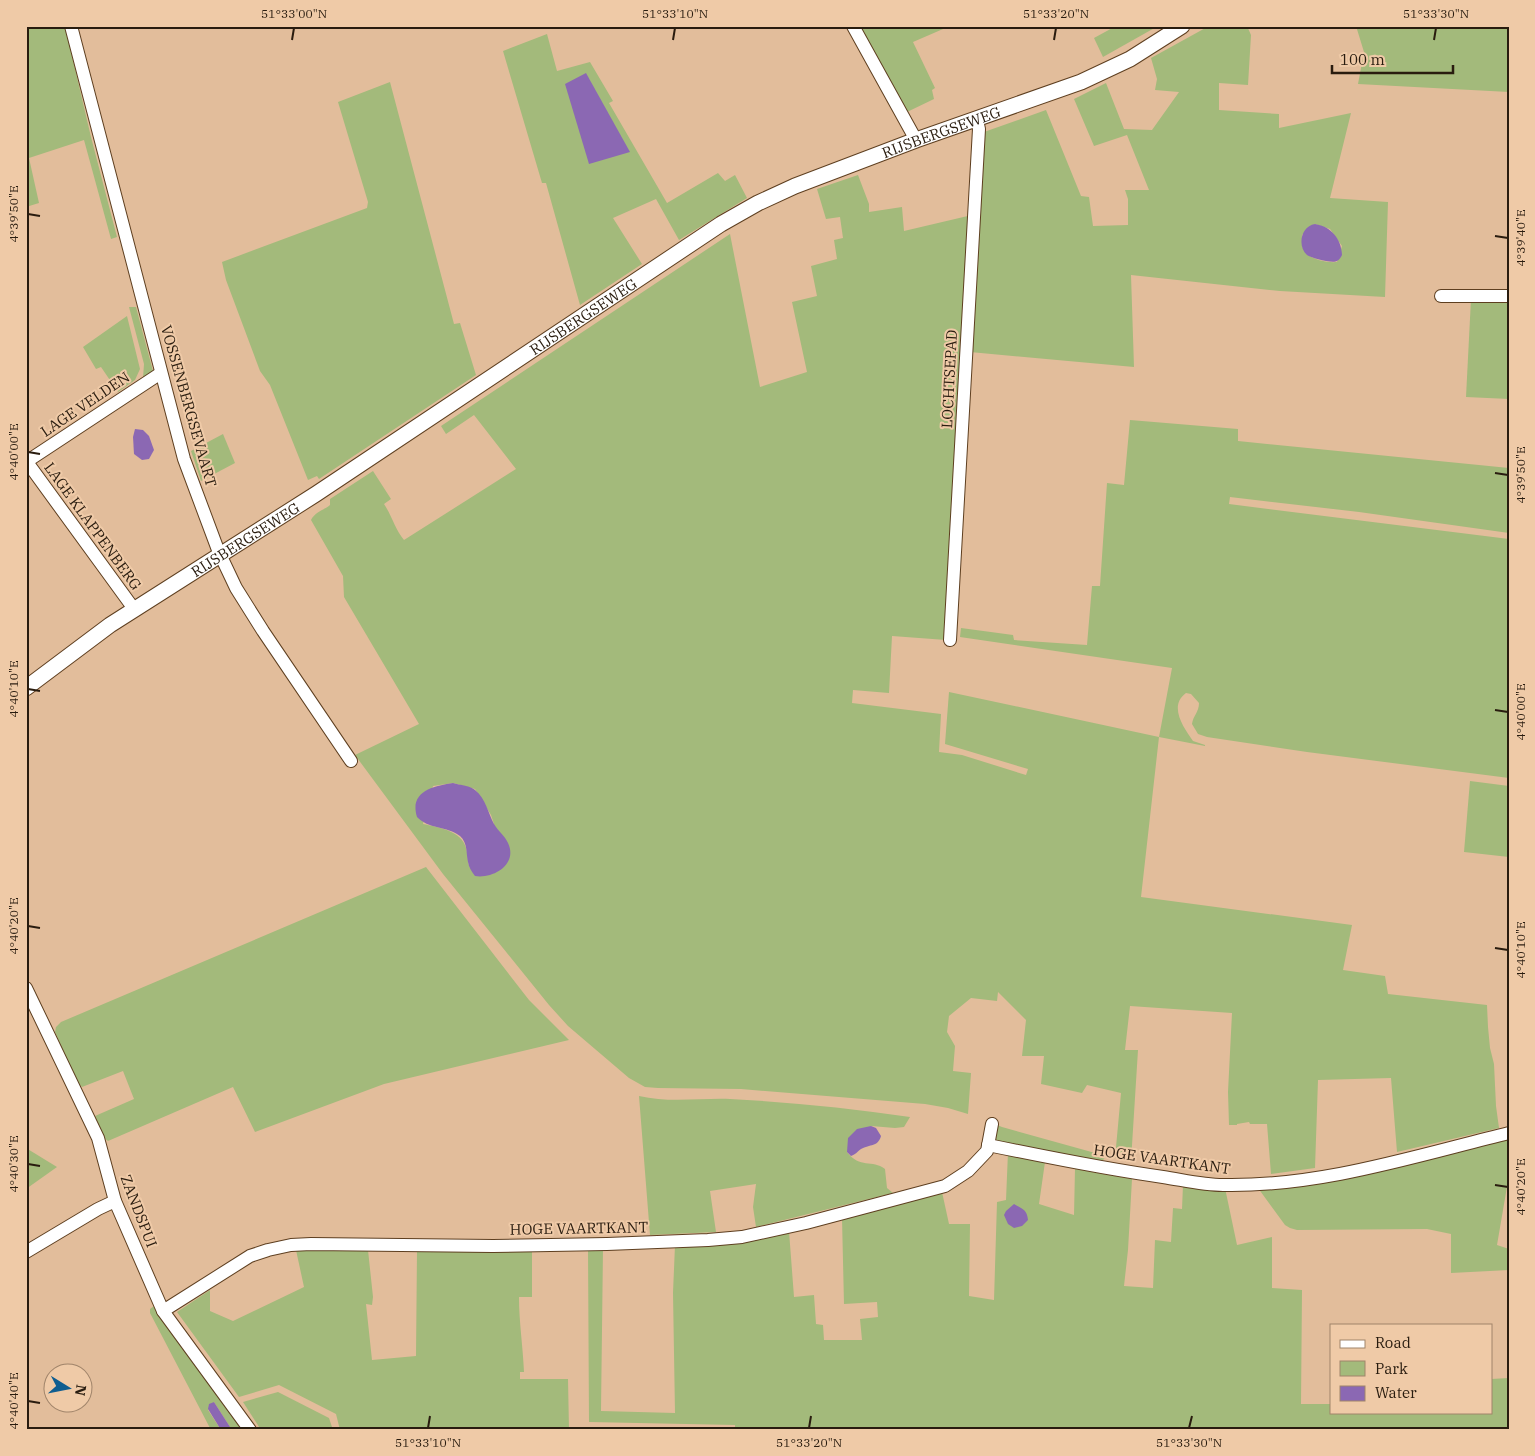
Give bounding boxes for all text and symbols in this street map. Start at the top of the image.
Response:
text: 51°33'00"N [261,6,327,21]
text: 51°33'10"N [642,6,708,21]
text: 51°33'20"N [1023,6,1089,21]
text: 51°33'30"N [1403,6,1469,21]
scale bar [1332,42,1454,74]
text: 100 m [1340,50,1385,69]
street label: RIJSBERGSEWEG [879,102,1003,162]
text: 4°39'50"E [6,185,21,243]
text: 4°39'40"E [1513,209,1528,267]
street label: RIJSBERGSEWEG [526,273,640,359]
street label: VOSSENBERGSEVAART [157,323,221,489]
street label: LOCHTSEPAD [937,329,961,429]
street label: LAGE VELDEN [37,367,133,441]
text: 4°40'00"E [6,423,21,481]
text: 4°39'50"E [1513,446,1528,504]
street label: LAGE KLAPPENBERG [40,458,146,594]
street label: RIJSBERGSEWEG [187,498,303,581]
text: 4°40'10"E [6,660,21,718]
text: 4°40'00"E [1513,683,1528,741]
text: 4°40'20"E [6,897,21,955]
text: 4°40'10"E [1513,921,1528,979]
text: 4°40'30"E [6,1135,21,1193]
street label: HOGE VAARTKANT [1092,1140,1232,1178]
text: 4°40'20"E [1513,1158,1528,1216]
street label: ZANDSPUI [116,1172,162,1250]
street label: HOGE VAARTKANT [510,1217,649,1239]
legend [1330,1324,1492,1414]
text: Road [1375,1333,1411,1352]
text: Park [1375,1359,1408,1378]
north arrow [42,1364,92,1414]
text: 4°40'40"E [6,1372,21,1430]
text: N [71,1383,91,1397]
text: Water [1375,1383,1417,1402]
text: 51°33'10"N [395,1435,461,1450]
text: 51°33'20"N [776,1435,842,1450]
text: 51°33'30"N [1156,1435,1222,1450]

